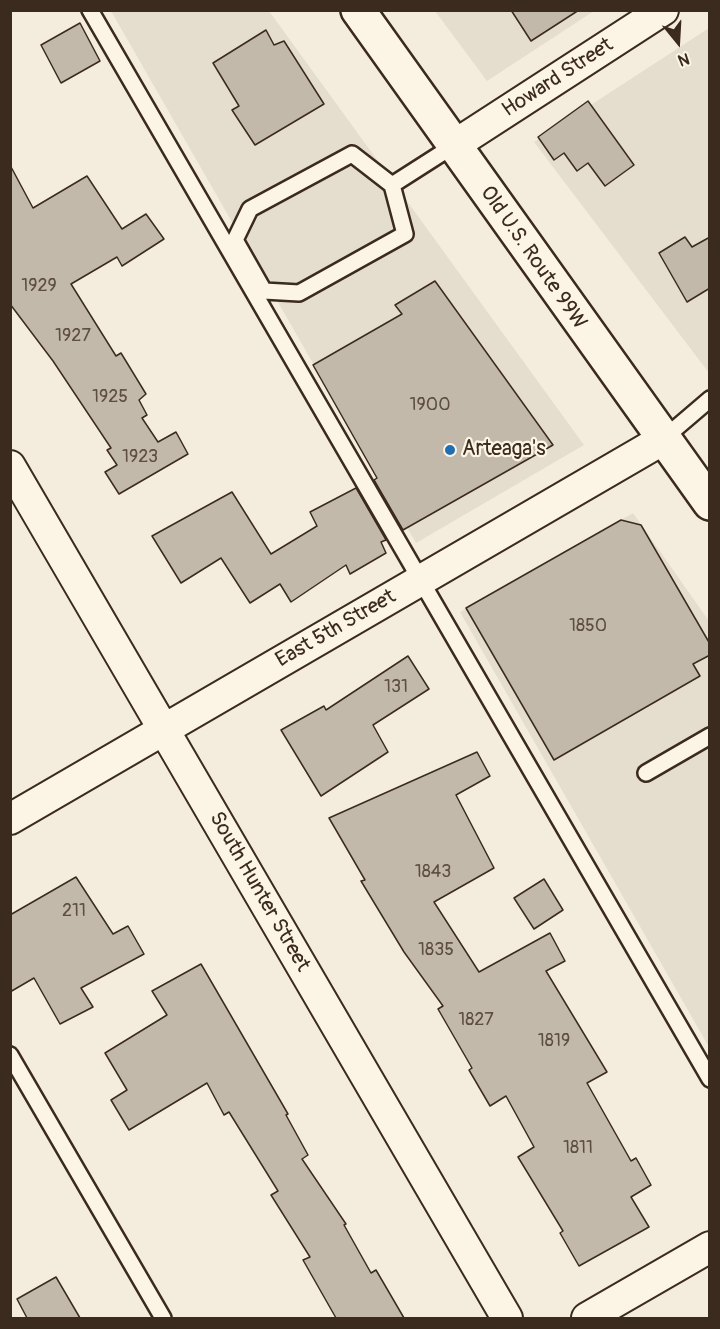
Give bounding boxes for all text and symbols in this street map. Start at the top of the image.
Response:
north arrow [648,12,708,72]
street label: Howard Street [498,33,618,123]
text: N [675,48,692,70]
street label: Old U.S. Route 99W [474,182,592,334]
house number: 1929 [21,275,57,297]
house number: 1927 [55,325,91,347]
house number: 1925 [92,386,128,408]
house number: 1900 [410,394,450,416]
place label: Arteaga's [462,437,546,463]
marker: Arteaga's [443,443,457,457]
house number: 1923 [122,446,158,468]
street label: East 5th Street [272,585,400,673]
house number: 1850 [569,615,607,637]
house number: 131 [384,676,408,698]
street label: South Hunter Street [203,808,315,976]
house number: 1843 [415,861,451,883]
house number: 211 [62,900,86,922]
house number: 1835 [418,939,454,961]
house number: 1827 [458,1009,494,1031]
house number: 1819 [538,1030,570,1052]
house number: 1811 [563,1137,593,1159]

